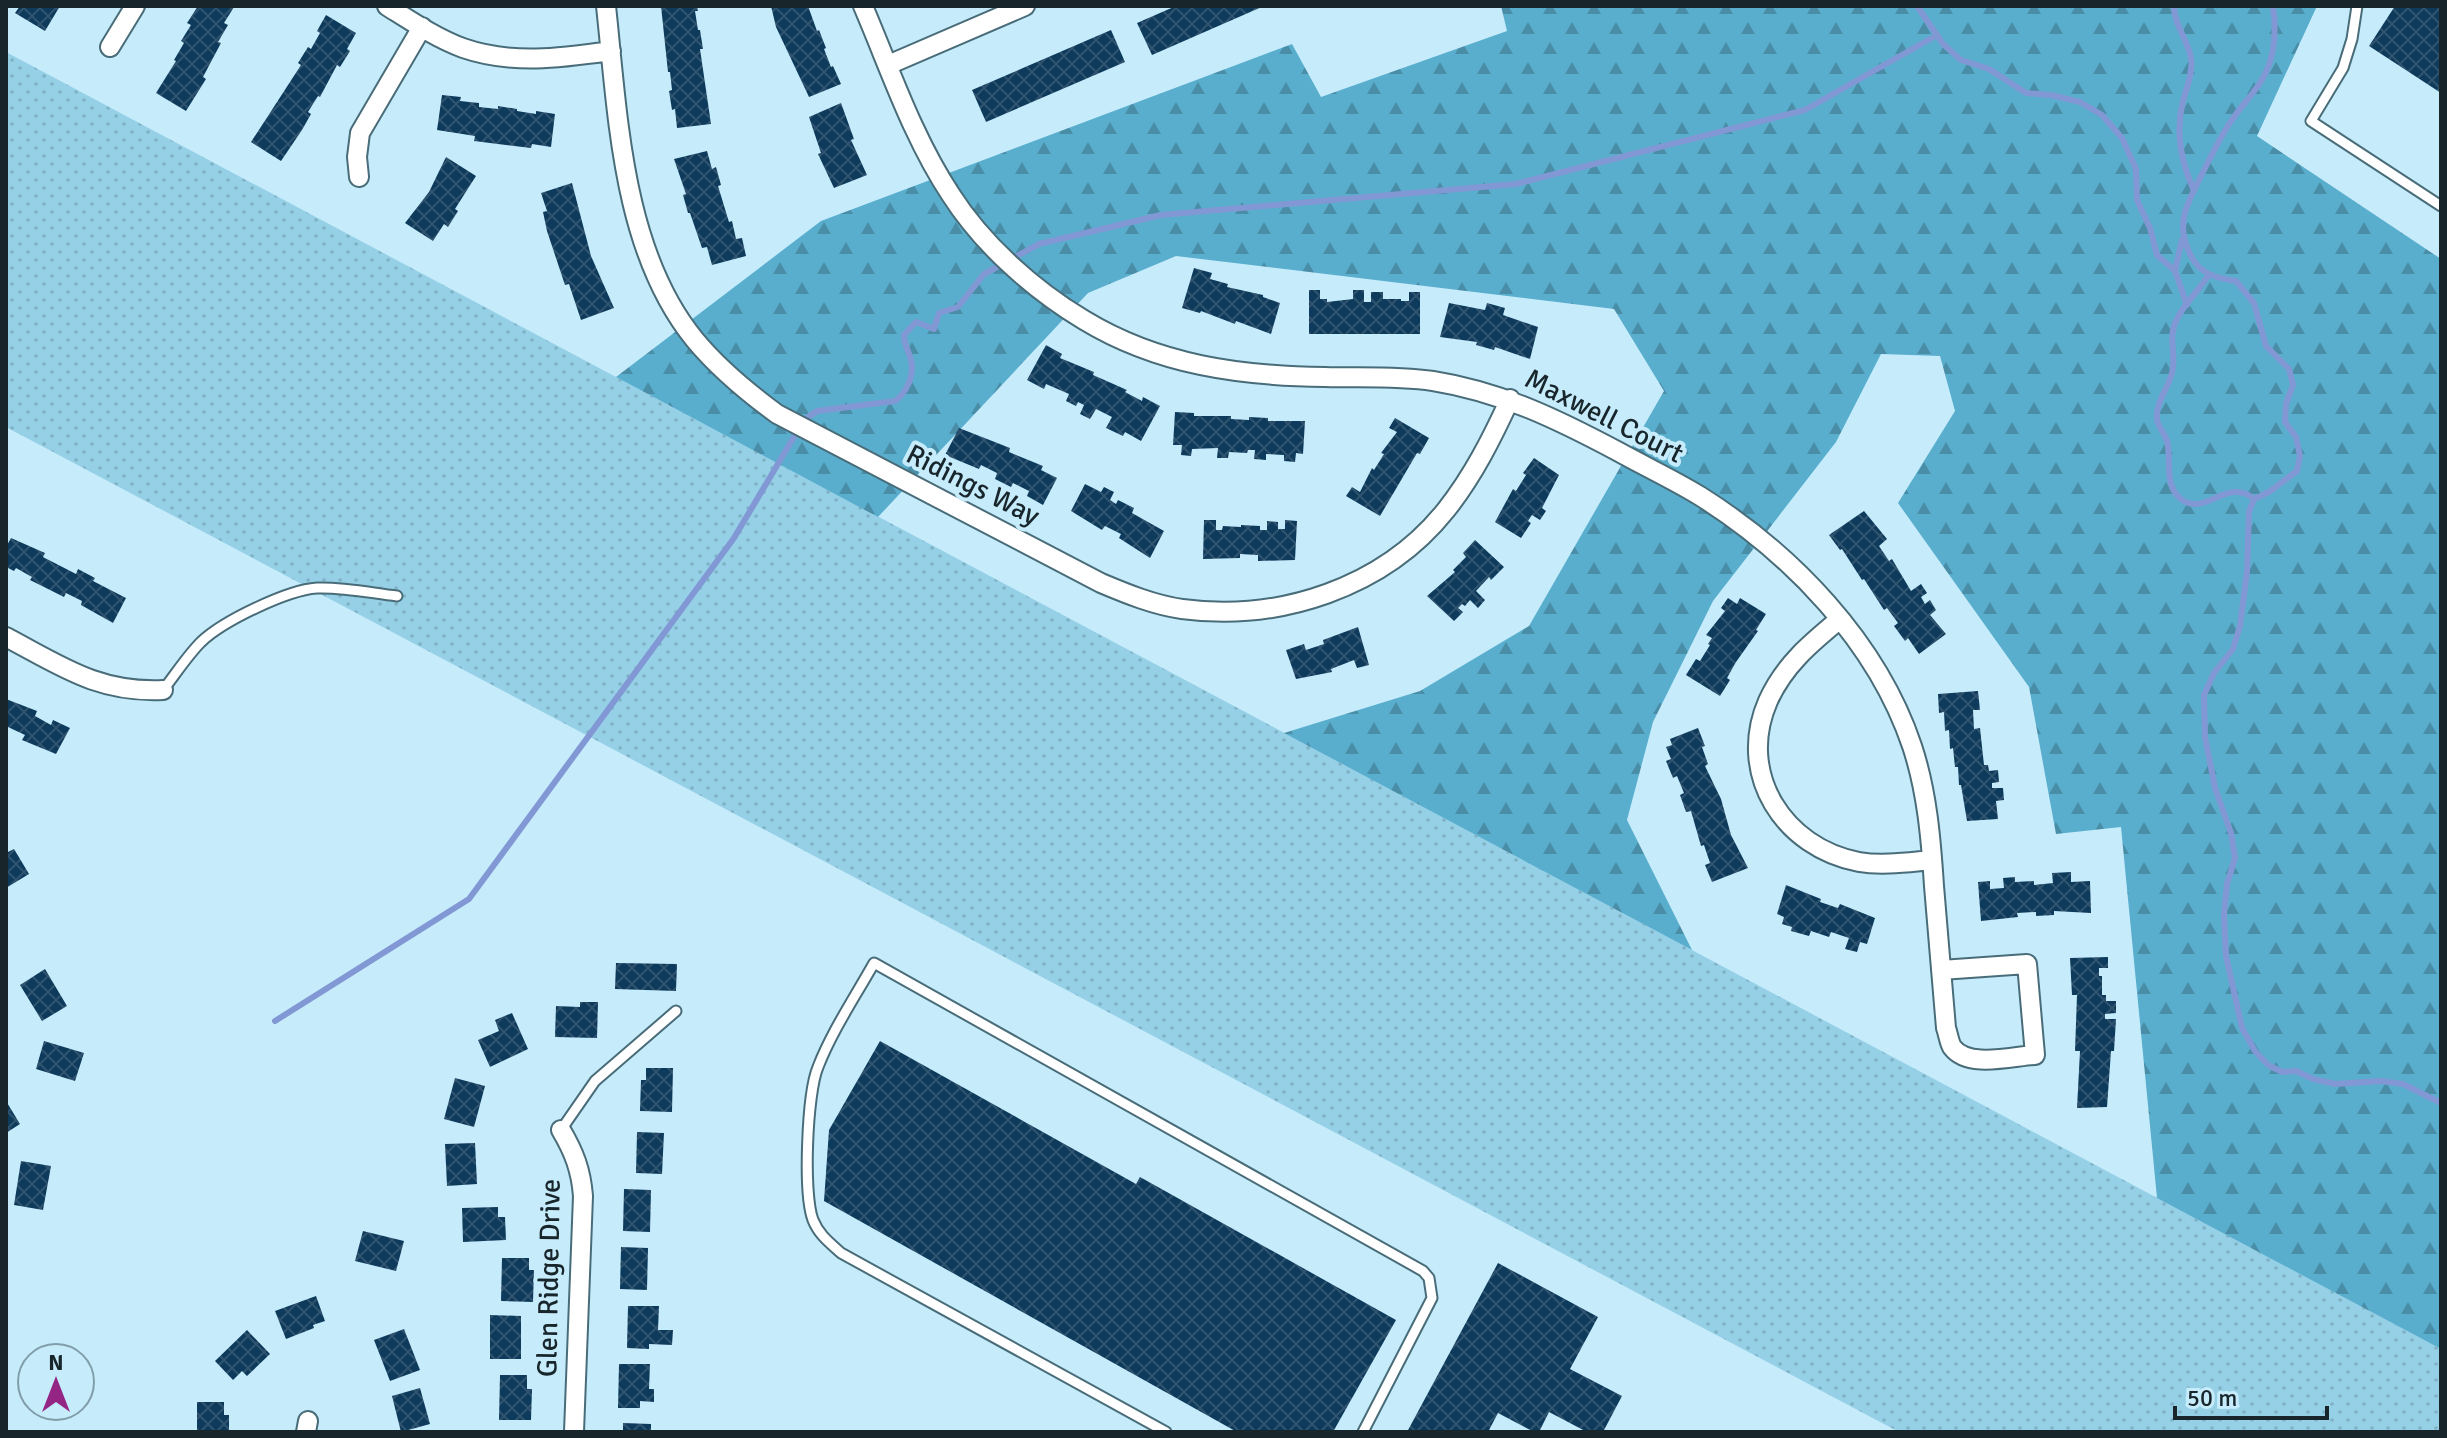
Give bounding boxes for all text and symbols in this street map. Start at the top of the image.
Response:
street label: Maxwell Court [1519,362,1689,471]
street label: Ridings Way [901,437,1045,533]
street label: Glen Ridge Drive [530,1179,568,1377]
north arrow [16,1342,96,1422]
text: N [48,1349,64,1376]
scale bar [2175,1370,2327,1420]
text: 50 m [2187,1383,2237,1413]

